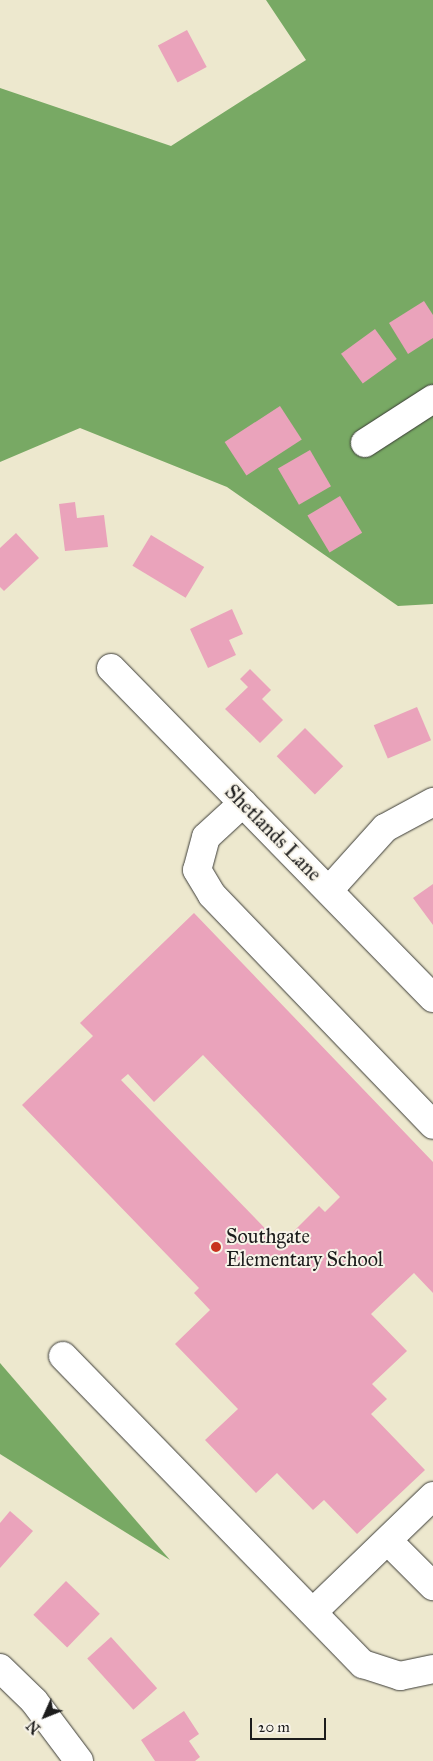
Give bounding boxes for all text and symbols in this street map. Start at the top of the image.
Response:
street label: Shetlands Lane [220,780,326,886]
place label: Southgate Elementary School [226,1224,383,1271]
marker: Southgate Elementary School [210,1241,222,1253]
north arrow [20,1691,70,1741]
scale bar [253,1708,329,1740]
text: N [24,1717,44,1737]
text: 20 m [258,1718,290,1736]

